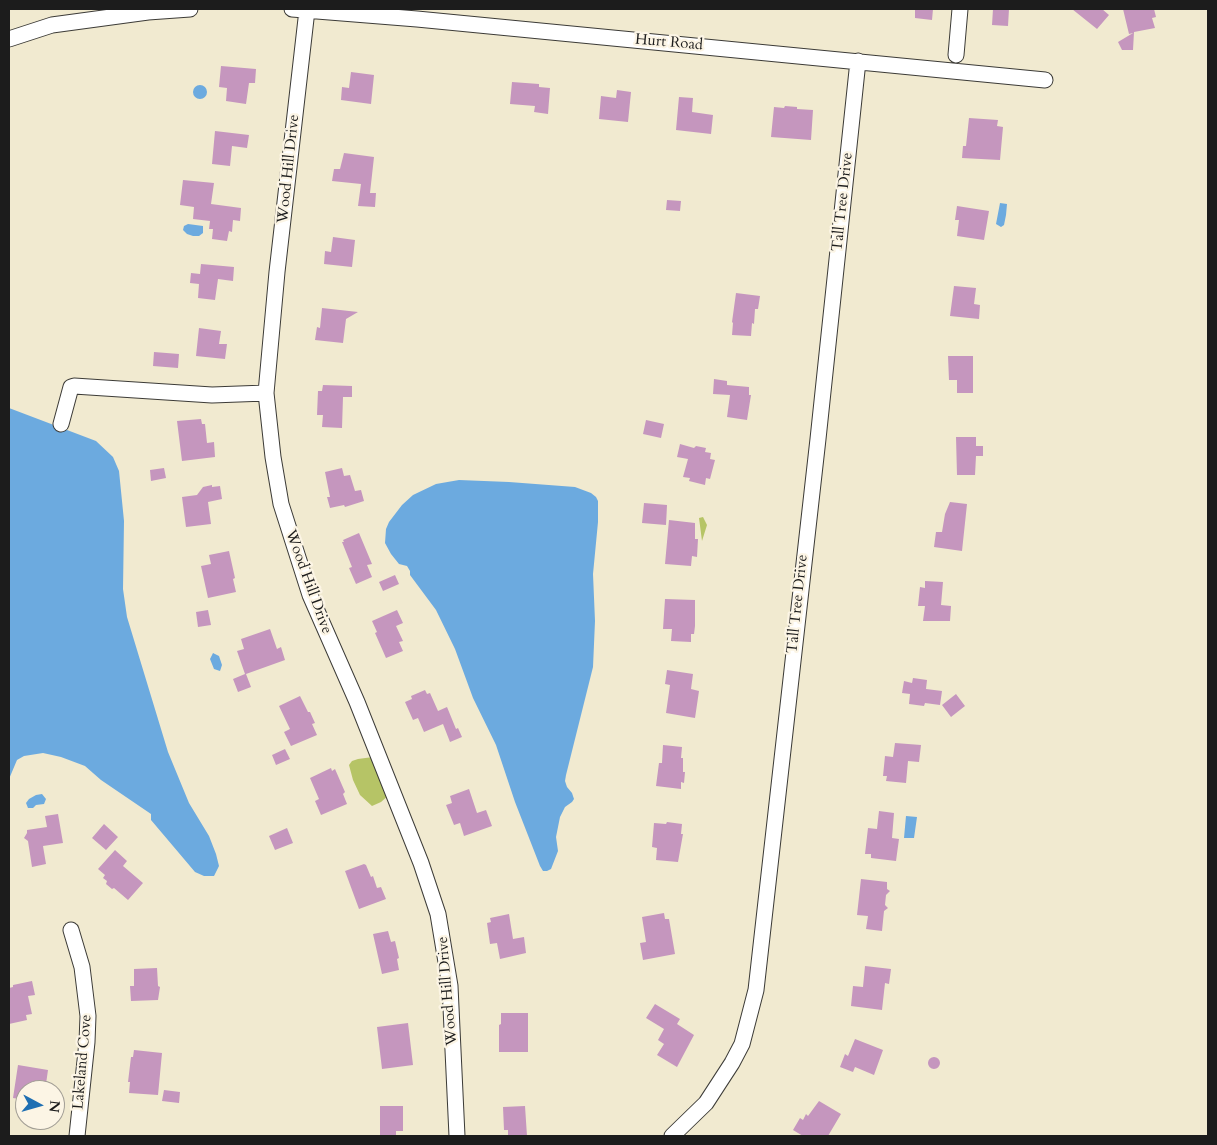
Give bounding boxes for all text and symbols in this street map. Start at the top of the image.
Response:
street label: Hurt Road [634,31,704,55]
street label: Wood Hill Drive [274,114,304,224]
street label: Tall Tree Drive [829,152,857,252]
street label: Wood Hill Drive [281,527,335,637]
street label: Tall Tree Drive [784,554,812,654]
street label: Wood Hill Drive [434,936,462,1046]
street label: Lakeland Cove [70,1014,96,1110]
north arrow [15,1080,65,1130]
text: N [44,1099,65,1114]

